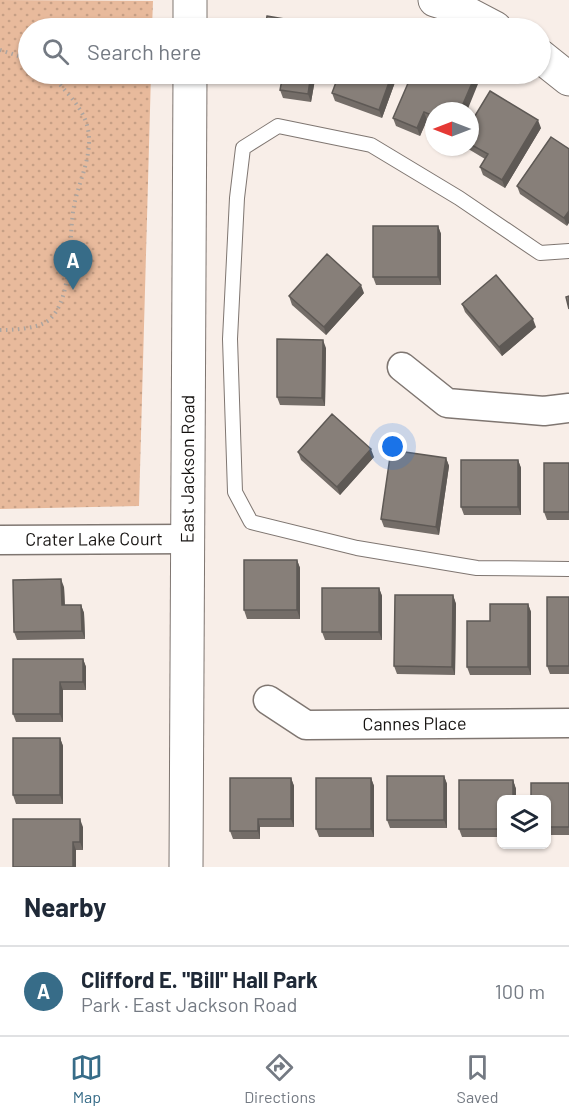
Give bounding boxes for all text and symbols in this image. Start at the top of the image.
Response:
search box [18,18,551,84]
icon: search [39,35,72,68]
text: Search here [87,38,201,64]
north arrow [425,102,479,156]
pin: A [54,240,92,290]
street label: East Jackson Road [176,395,198,543]
your location [378,432,407,461]
street label: Crater Lake Court [25,527,163,550]
street label: Cannes Place [362,712,467,735]
map controls [497,795,551,849]
button: layers [497,795,551,849]
text: Nearby [24,891,106,922]
text: Clifford E. "Bill" Hall Park [81,966,318,992]
text: A [37,979,50,1003]
text: 100 m [495,979,545,1003]
text: Park · East Jackson Road [81,992,297,1016]
tab: Map [70,1051,103,1106]
tab: Directions [244,1051,316,1106]
tab: Saved [457,1051,499,1106]

